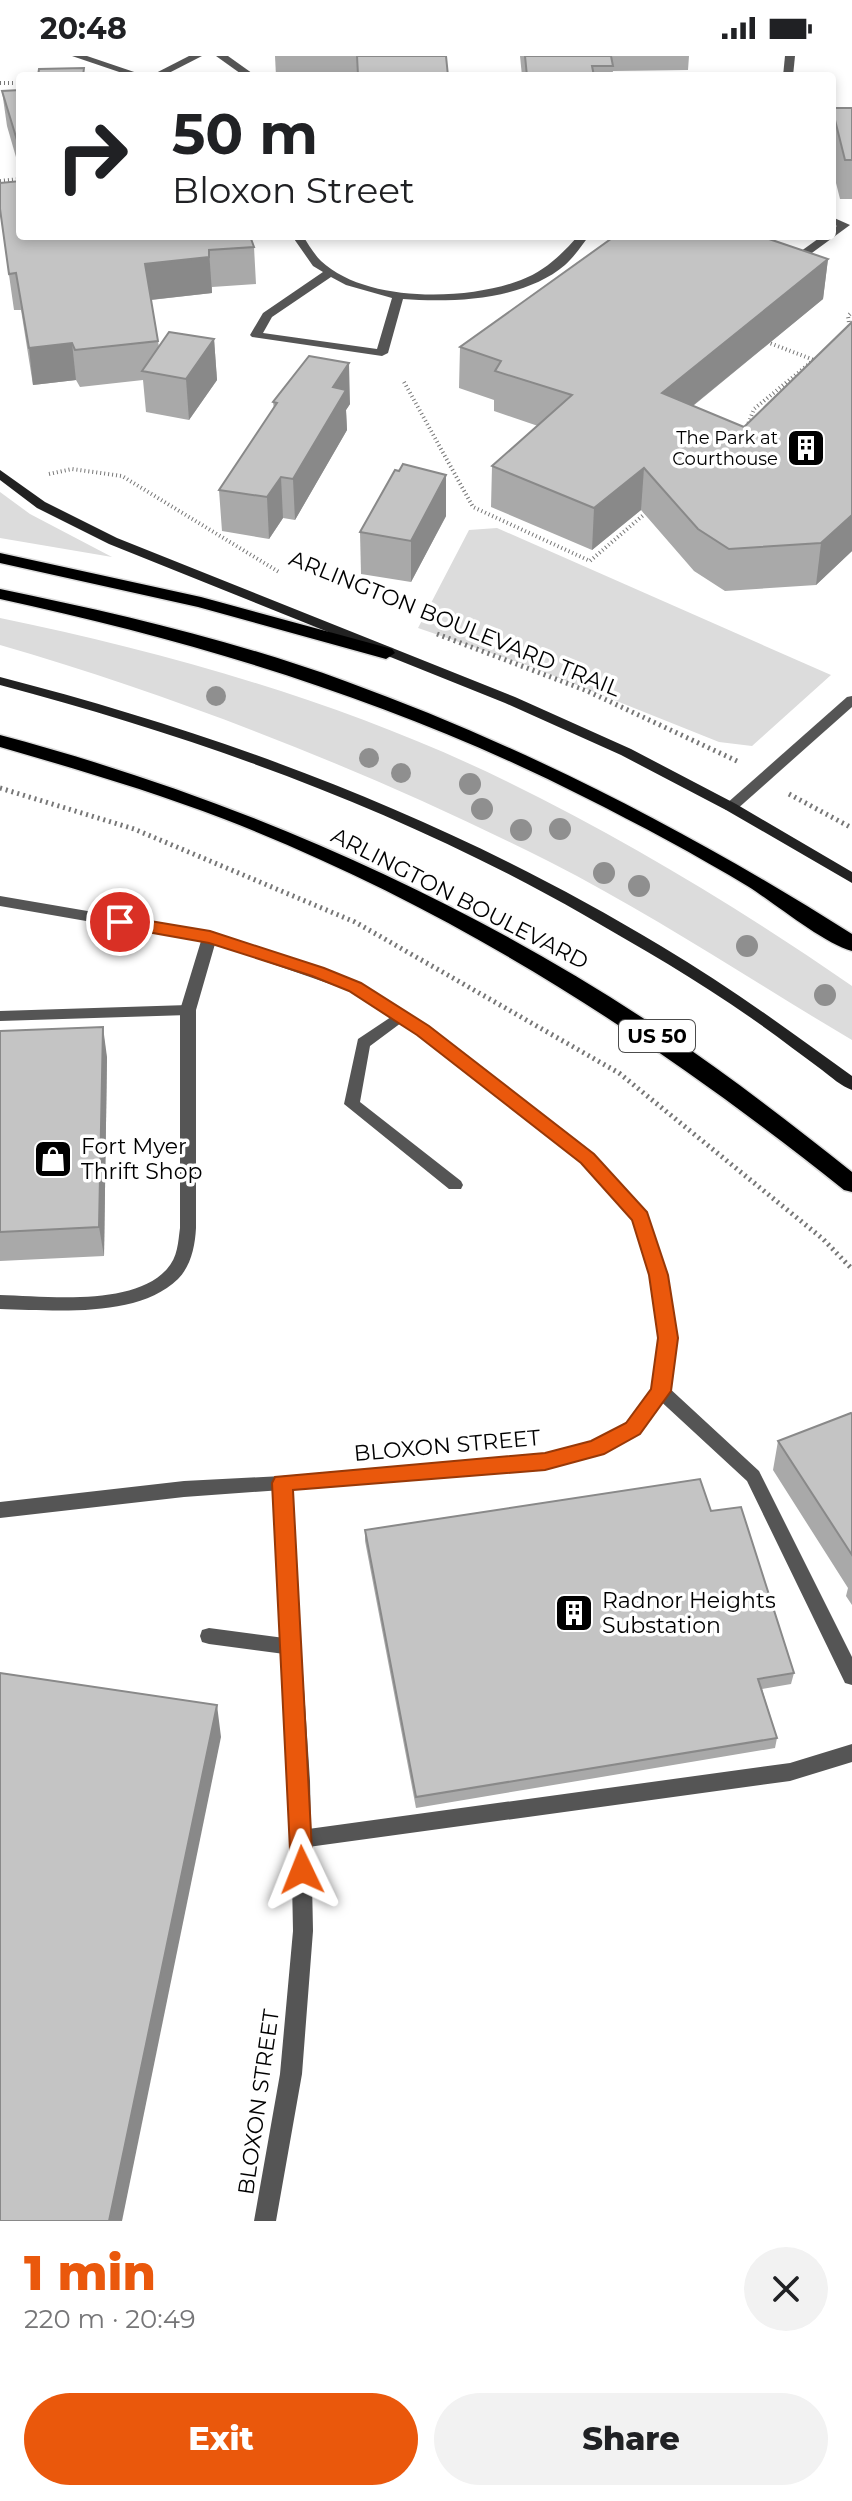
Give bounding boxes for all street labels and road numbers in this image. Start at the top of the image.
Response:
street label: ARLINGTON BOULEVARD TRAIL [285,545,624,702]
street label: ARLINGTON BOULEVARD [327,822,593,975]
road number: US 50 [619,1020,695,1052]
street label: BLOXON STREET [353,1424,542,1467]
street label: BLOXON STREET [232,2007,285,2197]

